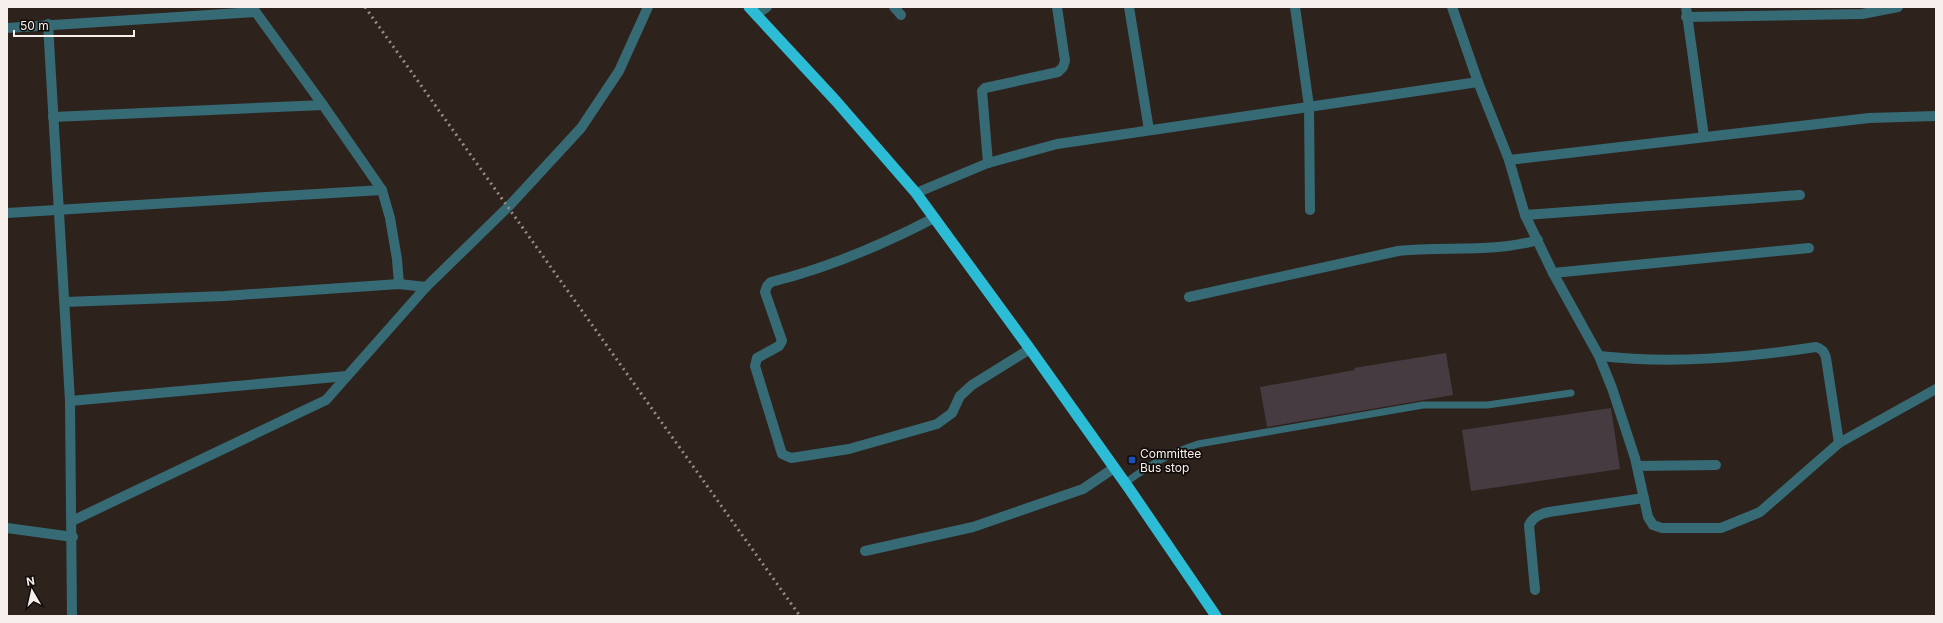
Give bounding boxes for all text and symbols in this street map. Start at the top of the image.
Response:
scale bar [14,12,134,38]
text: 50 m [20,18,49,33]
place label: Committee Bus stop [1140,446,1201,475]
marker: Committee Bus stop [1127,455,1137,465]
north arrow [12,571,52,611]
text: N [25,574,36,589]

